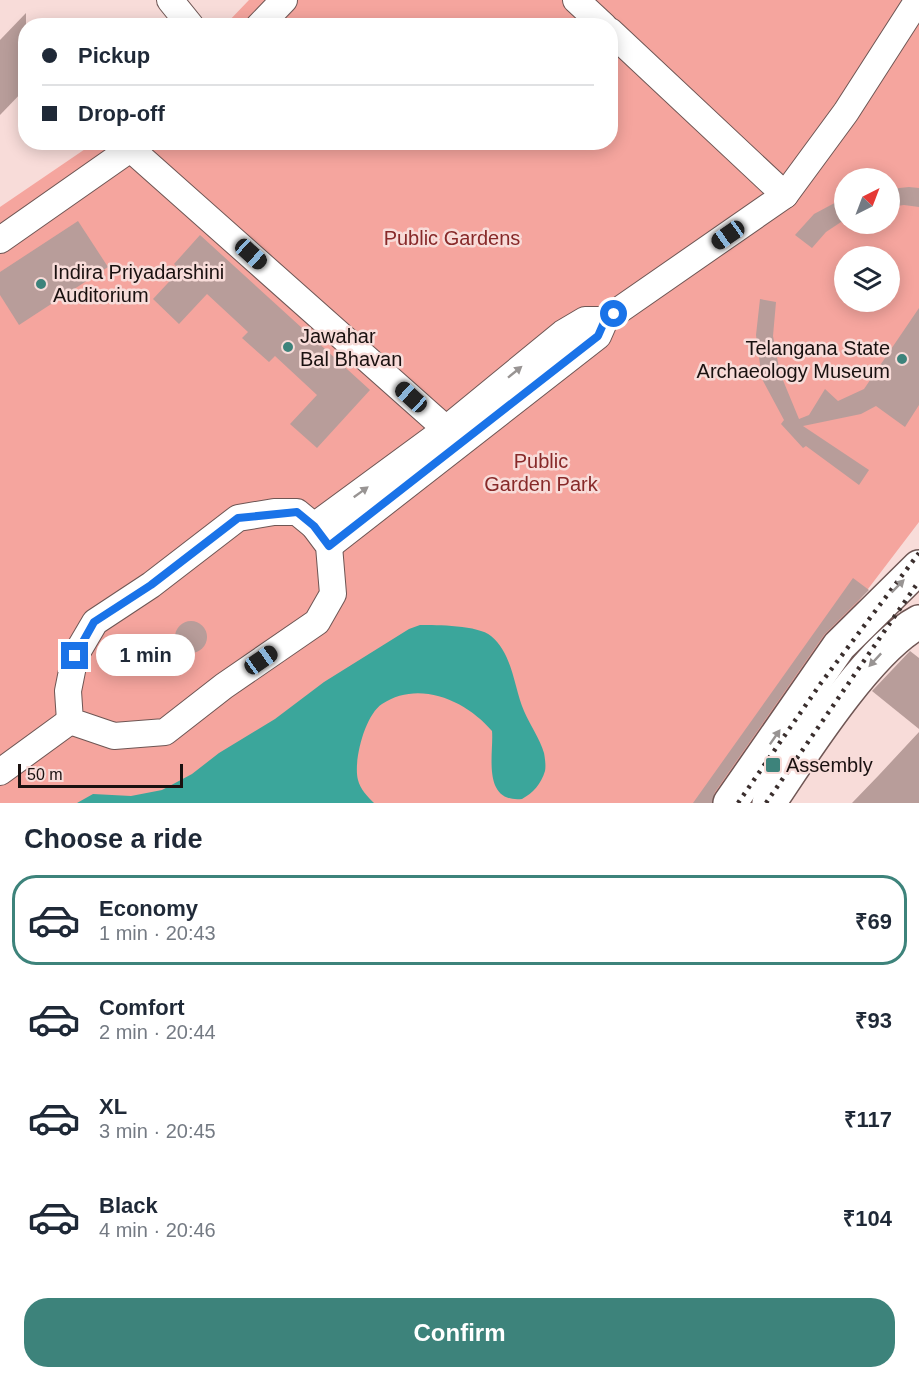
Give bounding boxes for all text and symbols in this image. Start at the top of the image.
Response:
text: Pickup [78,43,150,68]
text: Drop-off [78,101,165,126]
north arrow [834,168,900,234]
map controls [834,168,900,312]
car [708,217,748,253]
park label: Public Gardens [384,227,520,249]
car [232,235,270,273]
button: layers [834,246,900,312]
place label: Indira Priyadarshini Auditorium [53,261,224,306]
marker: Indira Priyadarshini Auditorium [34,277,48,291]
route start [600,300,627,327]
place label: Jawahar Bal Bhavan [300,325,402,370]
place label: Telangana State Archaeology Museum [697,337,890,382]
marker: Jawahar Bal Bhavan [281,340,295,354]
marker: Telangana State Archaeology Museum [895,352,909,366]
one-way arrow [507,366,523,379]
car [392,378,430,416]
park label: Public Garden Park [484,450,599,495]
one-way arrow [353,486,368,498]
one-way arrow [890,580,904,594]
callout: 1 min [96,635,195,677]
route end [61,642,88,669]
car [241,642,281,678]
text: 1 min [119,644,172,666]
one-way arrow [869,652,882,667]
one-way arrow [769,730,781,746]
place label: Assembly [786,754,873,776]
marker: Assembly [764,756,782,774]
scale bar [18,761,183,788]
text: 50 m [27,766,63,783]
text: Choose a ride [24,824,203,854]
icon: car [27,893,81,947]
text: Economy [99,896,198,921]
text: ₹69 [855,909,892,934]
text: 1 min · 20:43 [99,922,216,944]
icon: car [27,992,81,1046]
text: Comfort [99,995,185,1020]
text: ₹93 [855,1008,892,1033]
text: 2 min · 20:44 [99,1021,216,1043]
icon: car [27,1091,81,1145]
text: XL [99,1094,127,1119]
text: ₹117 [844,1107,892,1132]
text: 3 min · 20:45 [99,1120,216,1142]
icon: car [27,1190,81,1244]
text: Black [99,1193,158,1218]
text: ₹104 [843,1206,892,1231]
text: 4 min · 20:46 [99,1219,216,1241]
button: Confirm [24,1298,895,1367]

